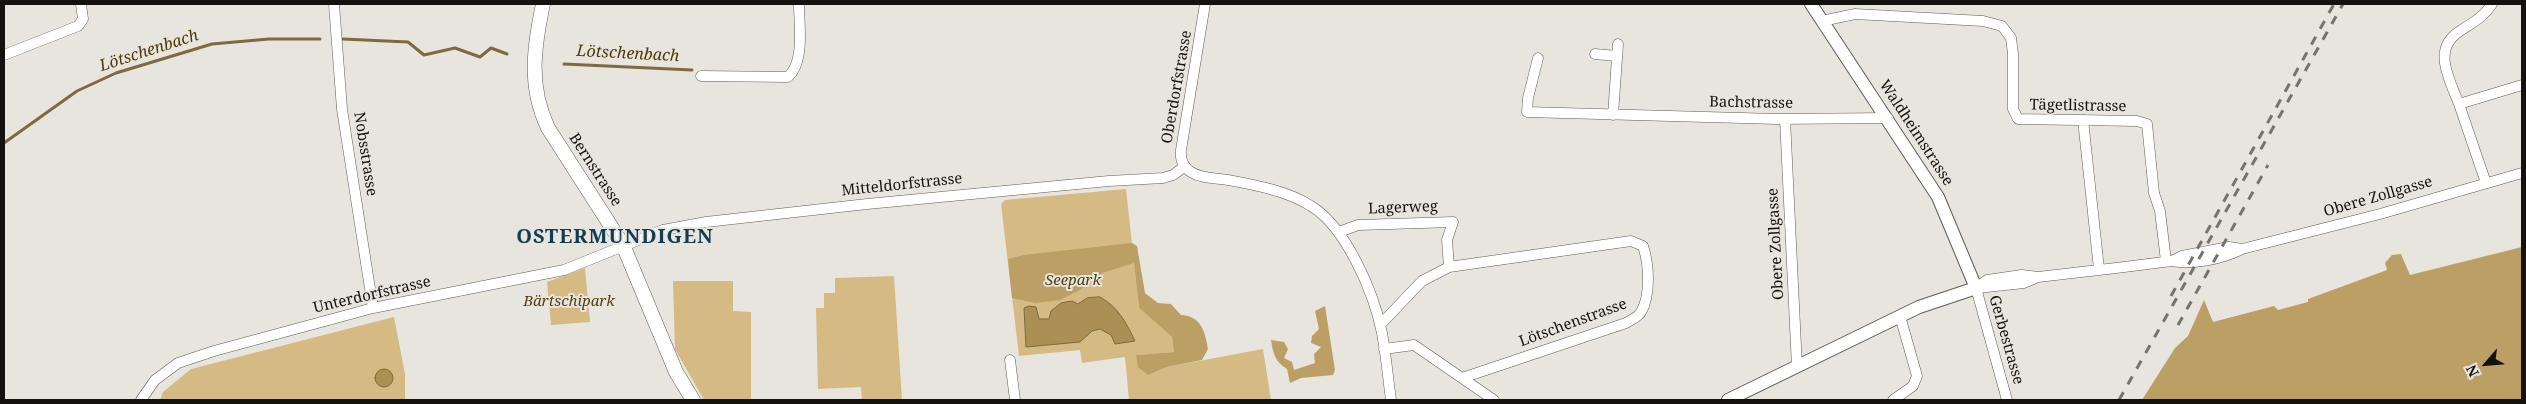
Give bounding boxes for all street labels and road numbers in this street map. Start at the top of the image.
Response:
street label: Oberdorfstrasse [1158,29,1196,145]
street label: Waldheimstrasse [1875,77,1957,189]
street label: Bachstrasse [1709,93,1793,113]
street label: Tägetlistrasse [2029,96,2127,116]
street label: Nobsstrasse [349,111,381,197]
street label: Bernstrasse [565,130,625,210]
street label: Mitteldorfstrasse [841,170,963,200]
street label: Obere Zollgasse [2322,173,2434,221]
street label: Obere Zollgasse [1764,187,1788,301]
street label: Lagerweg [1368,198,1438,218]
street label: Unterdorfstrasse [311,273,433,317]
street label: Gerbestrasse [1985,293,2027,387]
street label: Lötschenstrasse [1517,295,1629,351]

